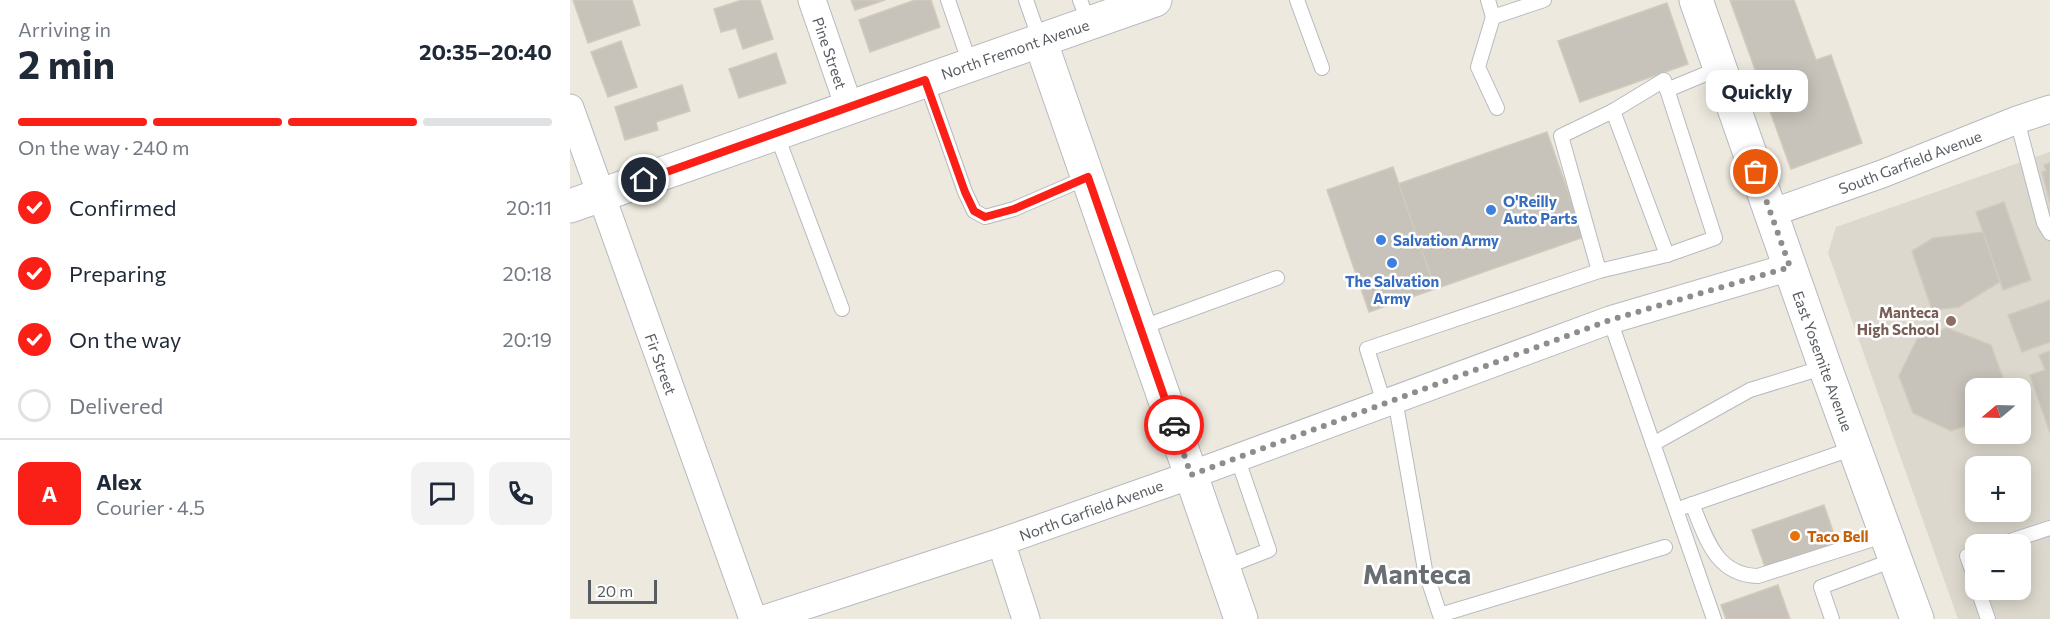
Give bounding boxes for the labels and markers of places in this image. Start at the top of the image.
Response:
callout: Quickly [1705,70,1807,112]
pin [1730,146,1781,197]
pin [618,154,669,205]
place label: O'Reilly Auto Parts [1503,192,1577,227]
marker: O'Reilly Auto Parts [1484,203,1498,217]
place label: Salvation Army [1393,231,1500,249]
marker: Salvation Army [1374,233,1388,247]
marker: The Salvation Army [1385,256,1399,270]
place label: The Salvation Army [1345,272,1439,307]
place label: Manteca High School [1857,303,1939,338]
marker: Manteca High School [1944,314,1958,328]
place label: Taco Bell [1807,527,1869,545]
marker: Taco Bell [1788,529,1802,543]

